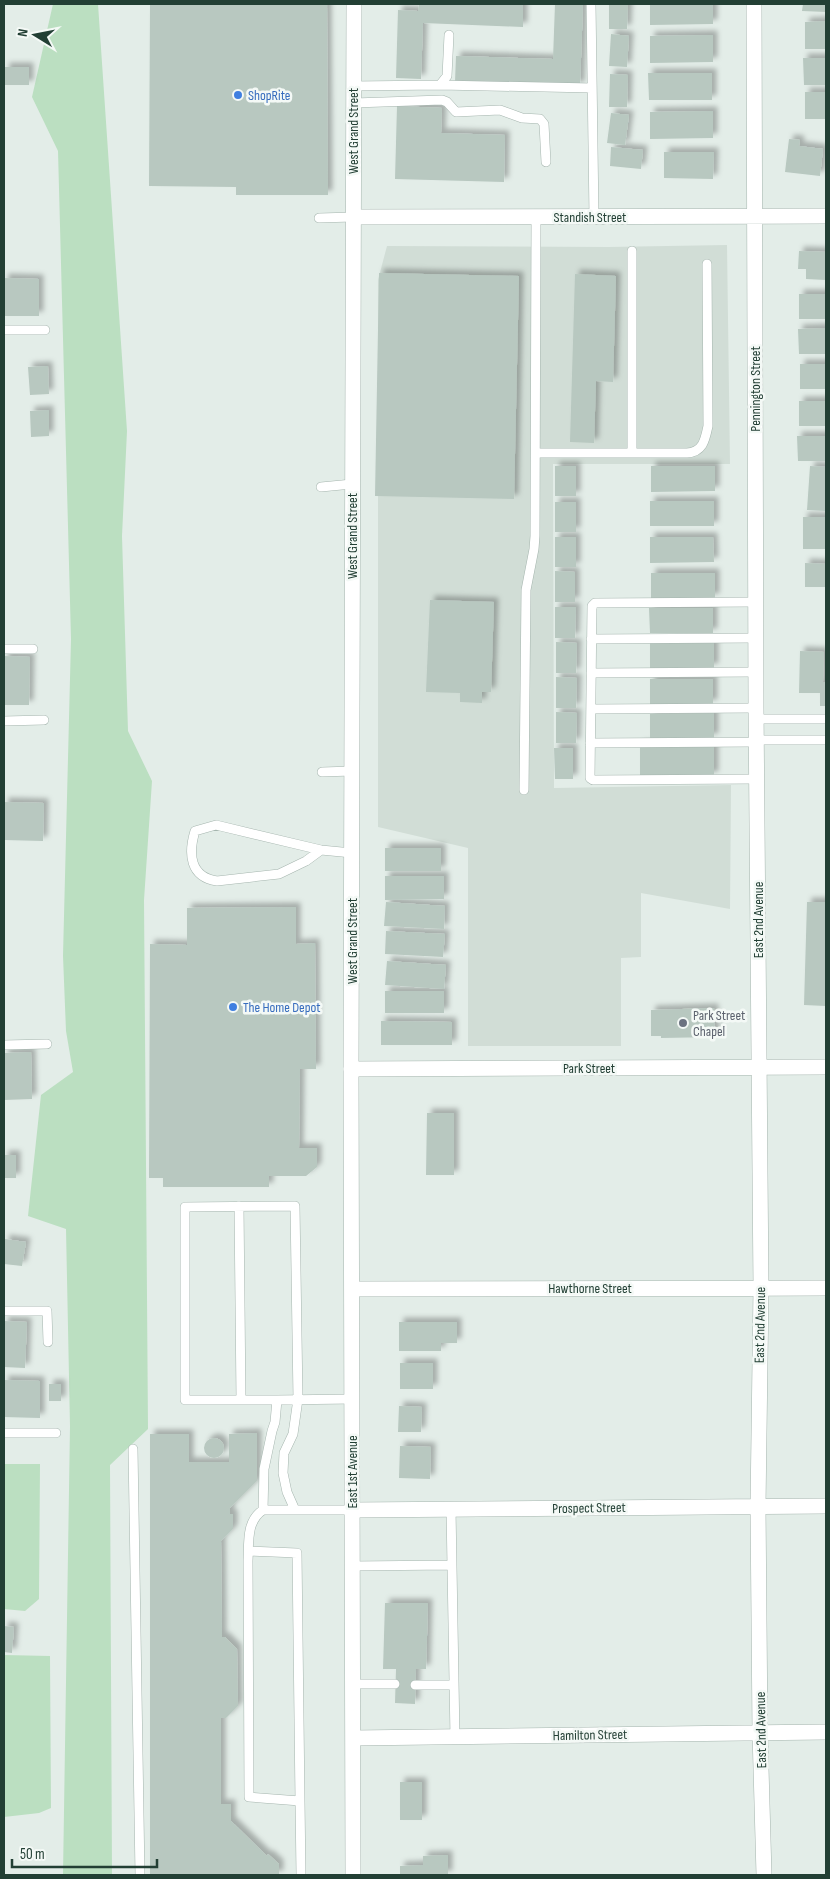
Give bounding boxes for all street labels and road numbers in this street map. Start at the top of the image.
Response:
street label: West Grand Street [345,88,362,174]
street label: Standish Street [554,209,626,226]
street label: Pennington Street [747,346,764,432]
street label: West Grand Street [344,493,361,579]
street label: East 2nd Avenue [750,882,767,958]
street label: West Grand Street [344,898,361,984]
street label: Park Street [563,1060,615,1077]
street label: Hawthorne Street [548,1280,632,1297]
street label: East 2nd Avenue [751,1287,769,1363]
street label: East 1st Avenue [344,1435,361,1509]
street label: Prospect Street [552,1499,626,1517]
street label: East 2nd Avenue [752,1692,770,1768]
street label: Hamilton Street [553,1726,627,1744]

